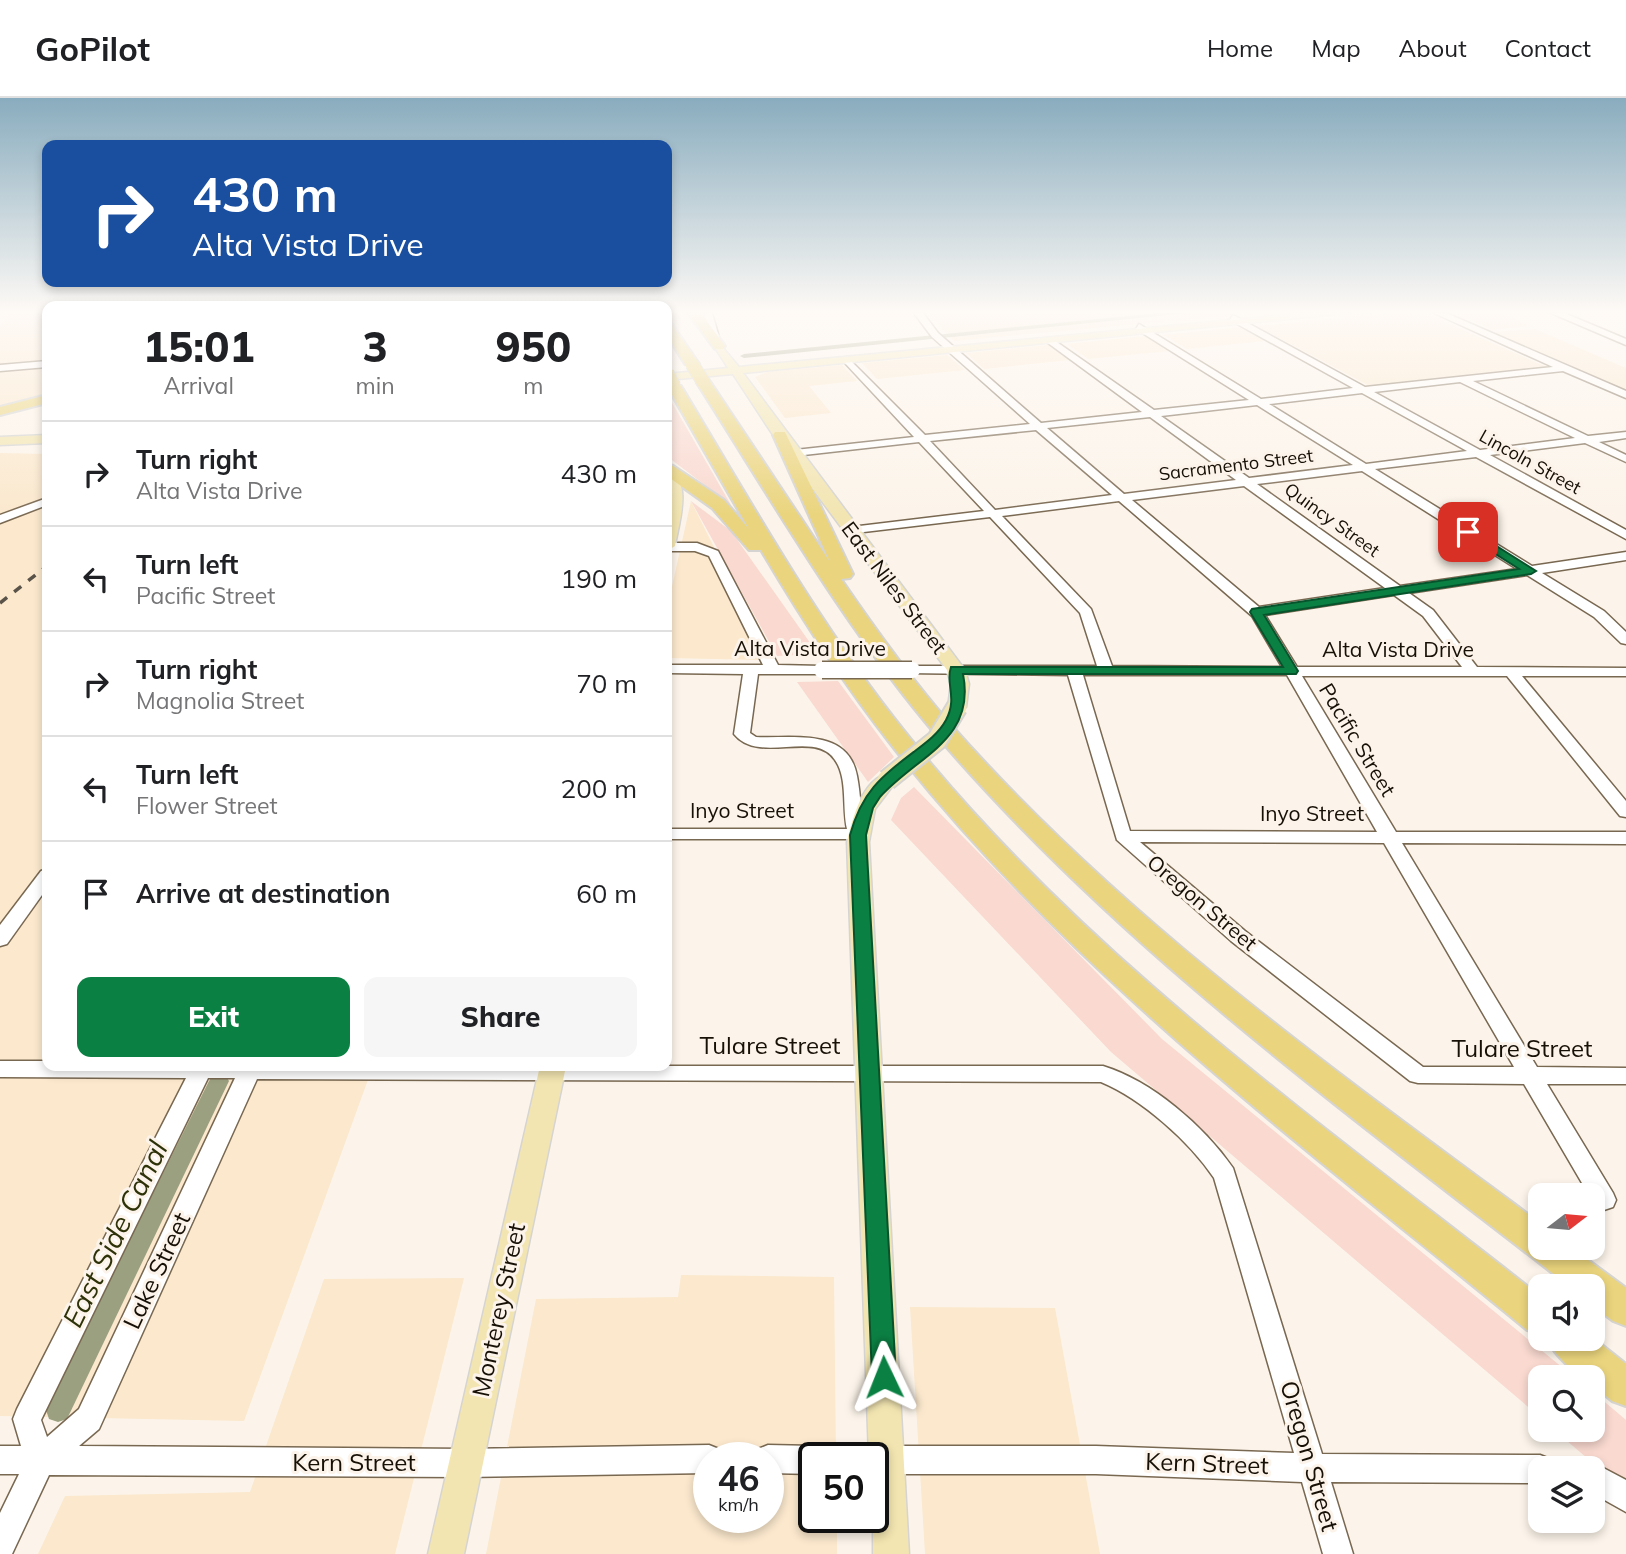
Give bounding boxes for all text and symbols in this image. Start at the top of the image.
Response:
text: GoPilot [35,28,150,69]
text: Home [1207,33,1273,63]
text: Map [1311,33,1361,63]
text: About [1399,33,1467,63]
text: Contact [1505,33,1591,63]
text: 430 m [192,163,338,224]
icon: right [77,168,168,259]
text: Alta Vista Drive [192,224,424,264]
text: 15:01 [143,320,255,373]
text: 3 [362,320,388,373]
text: 950 [496,320,571,373]
text: Arrival [164,371,234,400]
text: min [355,371,395,400]
text: m [523,371,543,400]
street label: Lincoln Street [1475,424,1585,499]
text: Turn right [136,443,257,476]
street label: Sacramento Street [1157,444,1314,485]
icon: right [77,455,115,493]
text: 430 m [561,457,637,490]
text: Alta Vista Drive [136,476,302,505]
street label: Quincy Street [1280,477,1384,562]
pin [1438,502,1498,562]
icon: arrive [1449,513,1487,551]
street label: East Niles Street [837,516,953,659]
text: Turn left [136,548,238,581]
icon: left [77,560,115,598]
text: 190 m [561,562,637,595]
text: Pacific Street [136,581,275,610]
street label: Alta Vista Drive [734,635,886,661]
street label: Alta Vista Drive [1322,636,1474,662]
text: Turn right [136,653,257,686]
icon: right [77,665,115,703]
text: 70 m [576,667,637,700]
street label: Pacific Street [1314,678,1402,801]
text: Magnolia Street [136,686,304,715]
text: Turn left [136,758,238,791]
icon: left [77,770,115,808]
text: 200 m [561,772,637,805]
text: Flower Street [136,791,278,820]
street label: Inyo Street [690,797,794,823]
street label: Inyo Street [1260,800,1364,826]
street label: Oregon Street [1142,849,1263,956]
icon: arrive [77,875,115,913]
text: Arrive at destination [136,877,391,910]
text: 60 m [576,877,637,910]
button: Exit [77,977,350,1057]
button: Share [364,977,637,1057]
street label: Tulare Street [700,1030,840,1060]
street label: Tulare Street [1452,1033,1592,1063]
water label: East Side Canal [54,1135,175,1333]
north arrow [1528,1183,1605,1260]
map controls [1528,1183,1605,1533]
street label: Lake Street [116,1207,196,1334]
street label: Monterey Street [465,1220,531,1399]
button: sound [1528,1274,1605,1351]
position arrow [847,1340,921,1414]
button: search [1528,1365,1605,1442]
street label: Oregon Street [1274,1377,1346,1534]
speed limit sign: 50 [798,1442,889,1533]
street label: Kern Street [1145,1446,1269,1480]
street label: Kern Street [292,1447,416,1477]
text: 46 [717,1456,760,1500]
button: layers [1528,1456,1605,1533]
text: km/h [718,1493,759,1516]

